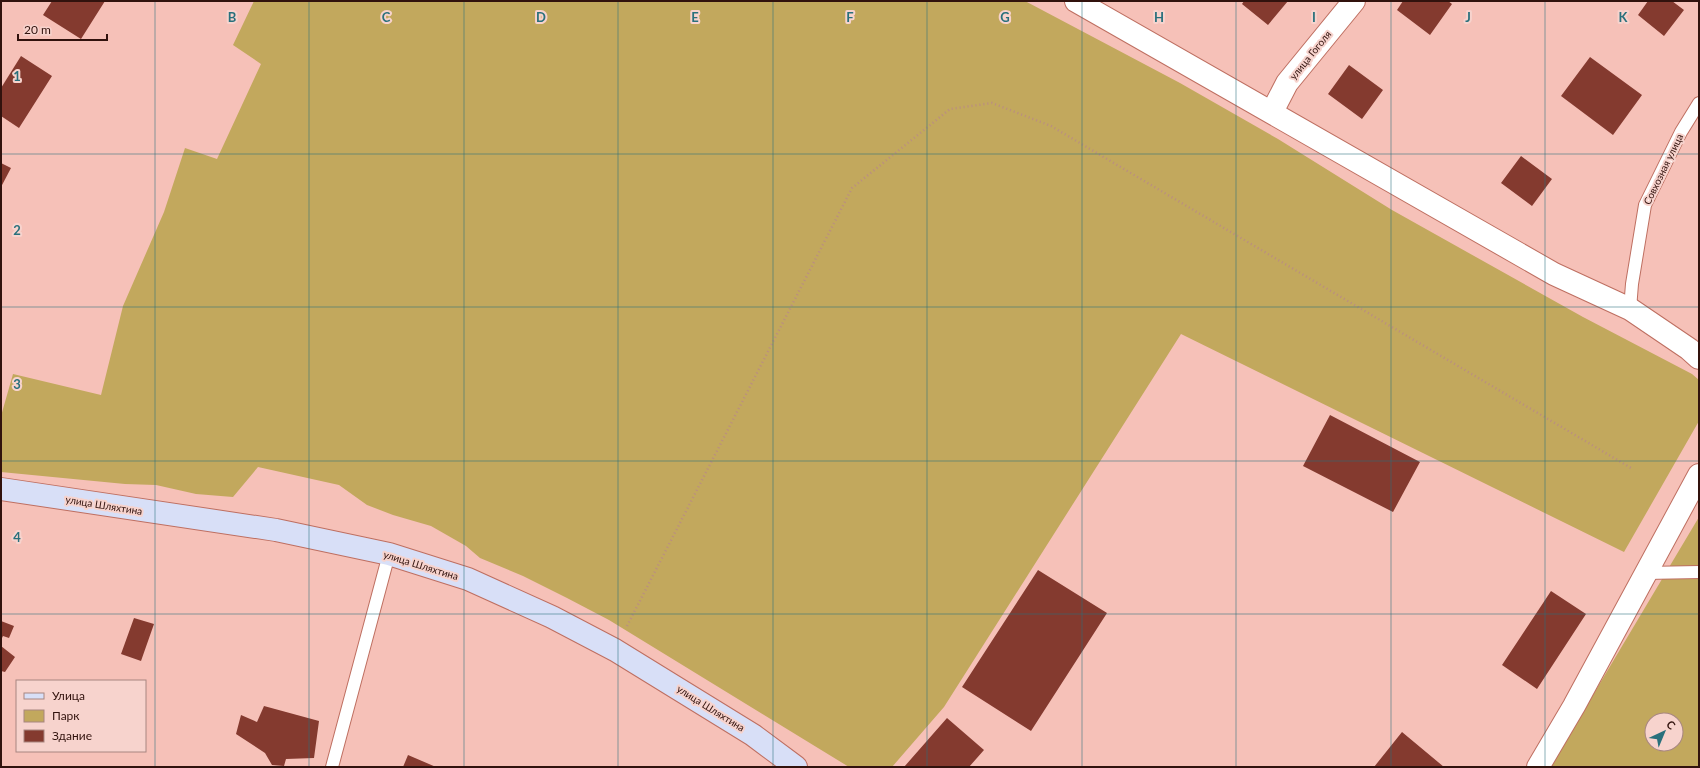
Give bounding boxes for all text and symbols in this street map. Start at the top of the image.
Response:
text: B [228,9,237,25]
text: C [382,9,391,25]
text: D [536,9,546,25]
text: E [691,9,699,25]
text: F [846,9,854,25]
text: G [1000,9,1010,25]
text: H [1154,9,1164,25]
text: I [1312,9,1316,25]
text: J [1465,9,1471,25]
text: K [1619,9,1629,25]
scale bar [18,16,107,42]
text: 20 m [24,22,51,37]
street label: улица Гоголя [1287,28,1333,82]
text: 1 [13,68,21,84]
street label: Совхозная улица [1641,132,1685,206]
text: 2 [13,222,21,238]
text: 3 [13,376,21,392]
street label: улица Шляхтина [65,493,143,517]
text: 4 [13,529,21,545]
street label: улица Шляхтина [382,548,460,582]
legend [16,680,146,752]
street label: улица Шляхтина [675,682,747,734]
text: Улица [52,688,85,703]
text: Парк [52,708,80,723]
north arrow [1644,712,1684,752]
text: С [1664,717,1679,732]
text: Здание [52,728,92,743]

